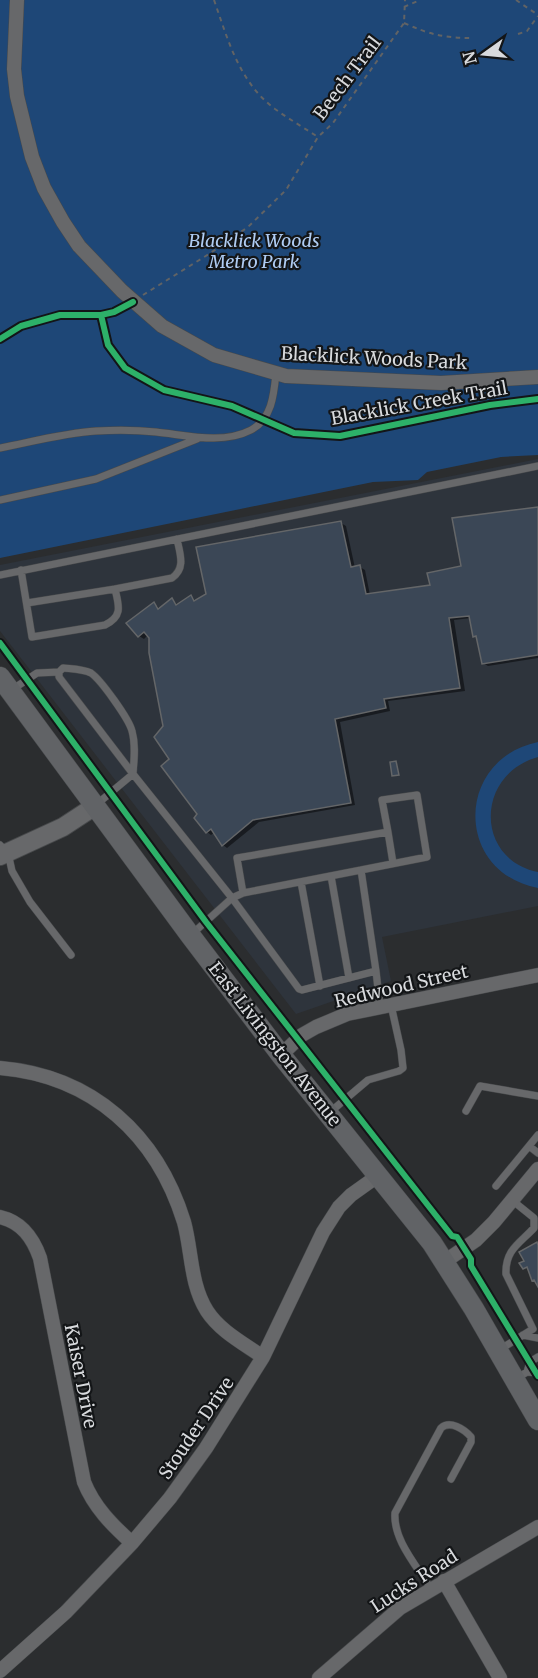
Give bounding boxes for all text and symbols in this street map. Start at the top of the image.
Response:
north arrow [454,24,514,84]
street label: Beech Trail [308,31,386,124]
text: N [458,49,481,67]
park label: Blacklick Woods Metro Park [188,229,320,273]
street label: Blacklick Woods Park [280,342,468,374]
street label: Blacklick Creek Trail [329,376,509,430]
street label: East Livingston Avenue [204,957,346,1131]
street label: Redwood Street [332,959,470,1013]
street label: Kaiser Drive [60,1322,102,1430]
street label: Stouder Drive [153,1373,239,1483]
street label: Lucks Road [366,1544,462,1618]

